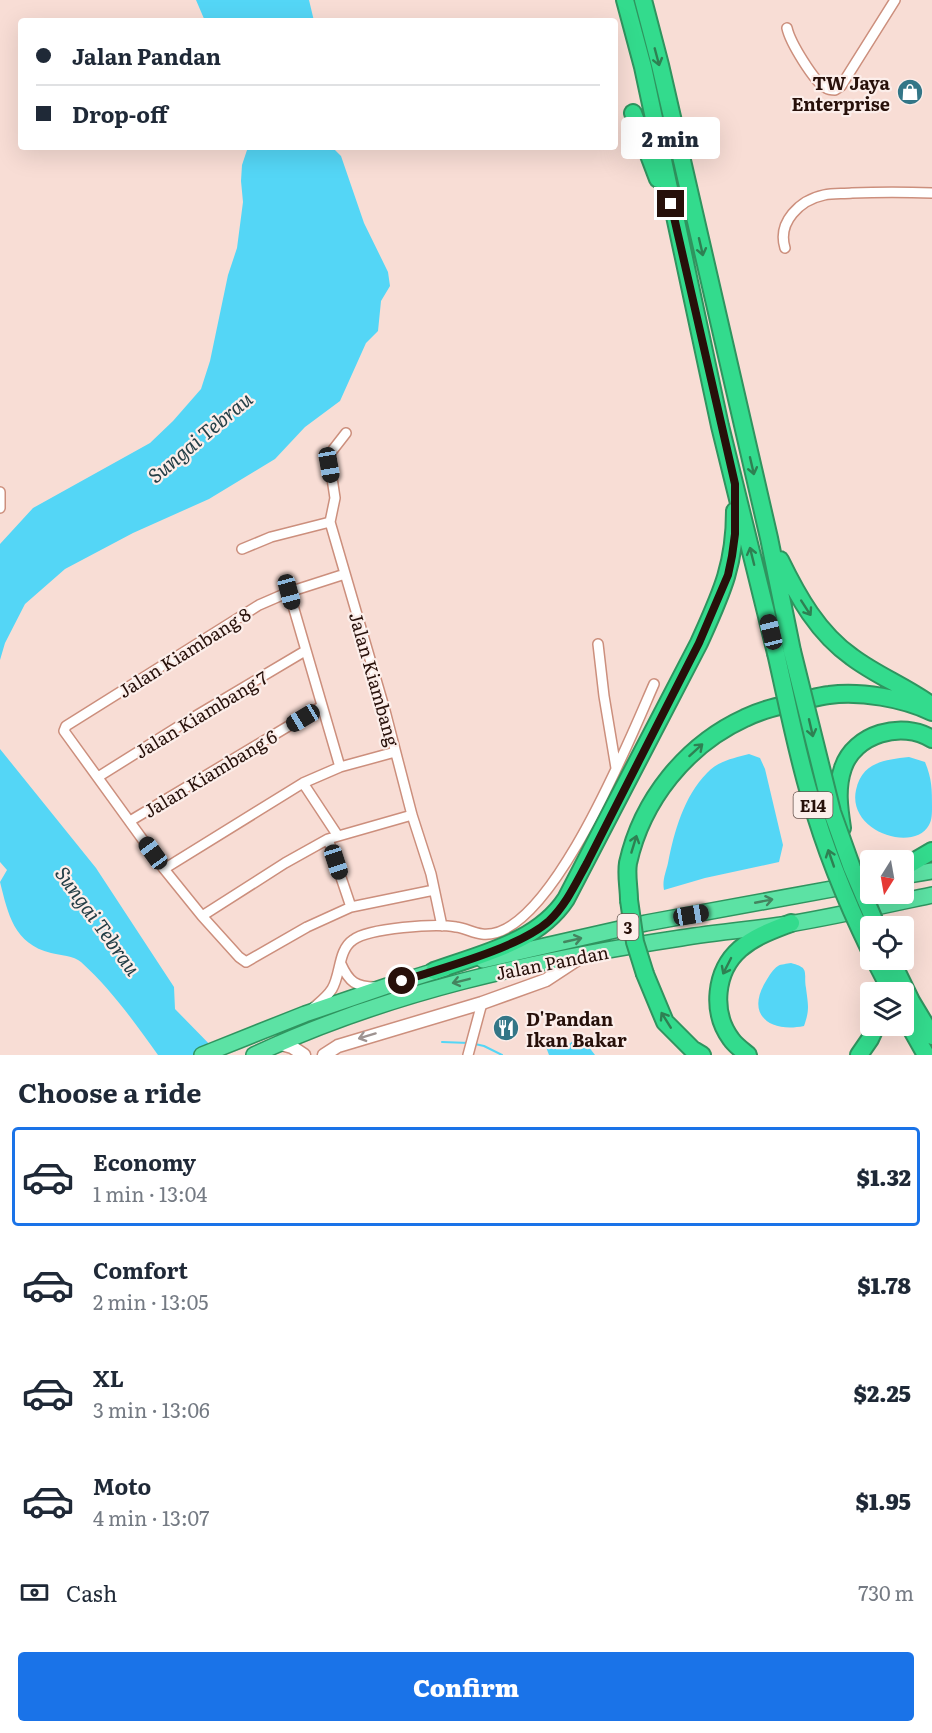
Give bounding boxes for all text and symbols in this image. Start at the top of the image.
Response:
text: Jalan Pandan [72,39,221,72]
one-way arrow [652,47,664,66]
place label: TW Jaya Enterprise [791,69,891,117]
shop icon: TW Jaya Enterprise [895,77,925,107]
text: Drop-off [72,97,168,130]
callout: 2 min [622,117,720,159]
text: 2 min [642,123,699,153]
route end [657,190,684,217]
one-way arrow [695,237,707,256]
water label: Sungai Tebrau [140,383,258,489]
car [317,446,341,484]
one-way arrow [747,456,758,475]
one-way arrow [746,546,758,565]
car [276,572,302,612]
street label: Jalan Kiambang 8 [112,600,256,704]
one-way arrow [799,600,812,617]
street label: Jalan Kiambang [343,609,407,750]
car [758,612,784,652]
street label: Jalan Kiambang 7 [129,663,273,765]
car [283,701,323,735]
one-way arrow [805,719,817,738]
street label: Jalan Kiambang 6 [138,722,282,824]
one-way arrow [689,743,704,757]
road number: E14 [794,792,832,818]
car [135,833,171,873]
one-way arrow [629,835,640,854]
car [322,842,350,882]
one-way arrow [824,849,835,868]
north arrow [860,850,914,904]
map controls [860,850,914,1036]
water label: Sungai Tebrau [49,859,149,981]
one-way arrow [754,895,773,906]
car [672,903,710,927]
road number: 3 [618,914,638,940]
button: locate [860,916,914,970]
one-way arrow [563,934,582,945]
street label: Jalan Pandan [493,938,611,986]
one-way arrow [721,957,732,975]
route start [388,967,415,994]
one-way arrow [452,976,471,988]
button: layers [860,982,914,1036]
place label: D'Pandan Ikan Bakar [526,1005,627,1053]
one-way arrow [659,1011,672,1028]
restaurant icon: D'Pandan Ikan Bakar [491,1013,521,1043]
one-way arrow [358,1032,377,1043]
text: Choose a ride [18,1071,201,1111]
text: Economy [93,1145,196,1178]
icon: car [21,1150,75,1204]
text: $1.32 [857,1160,911,1193]
text: 1 min · 13:04 [93,1178,207,1208]
text: Comfort [93,1253,188,1286]
icon: car [21,1258,75,1312]
text: $1.78 [857,1268,911,1301]
text: 2 min · 13:05 [93,1286,208,1316]
text: XL [93,1361,124,1394]
icon: car [21,1366,75,1420]
text: $2.25 [854,1376,911,1409]
text: 3 min · 13:06 [93,1394,210,1424]
text: Moto [93,1469,151,1502]
icon: car [21,1474,75,1528]
text: $1.95 [856,1484,911,1517]
text: 4 min · 13:07 [93,1502,209,1532]
icon: cash [18,1576,51,1609]
text: Cash [66,1576,117,1609]
text: 730 m [858,1577,914,1607]
button: Confirm [18,1652,914,1721]

